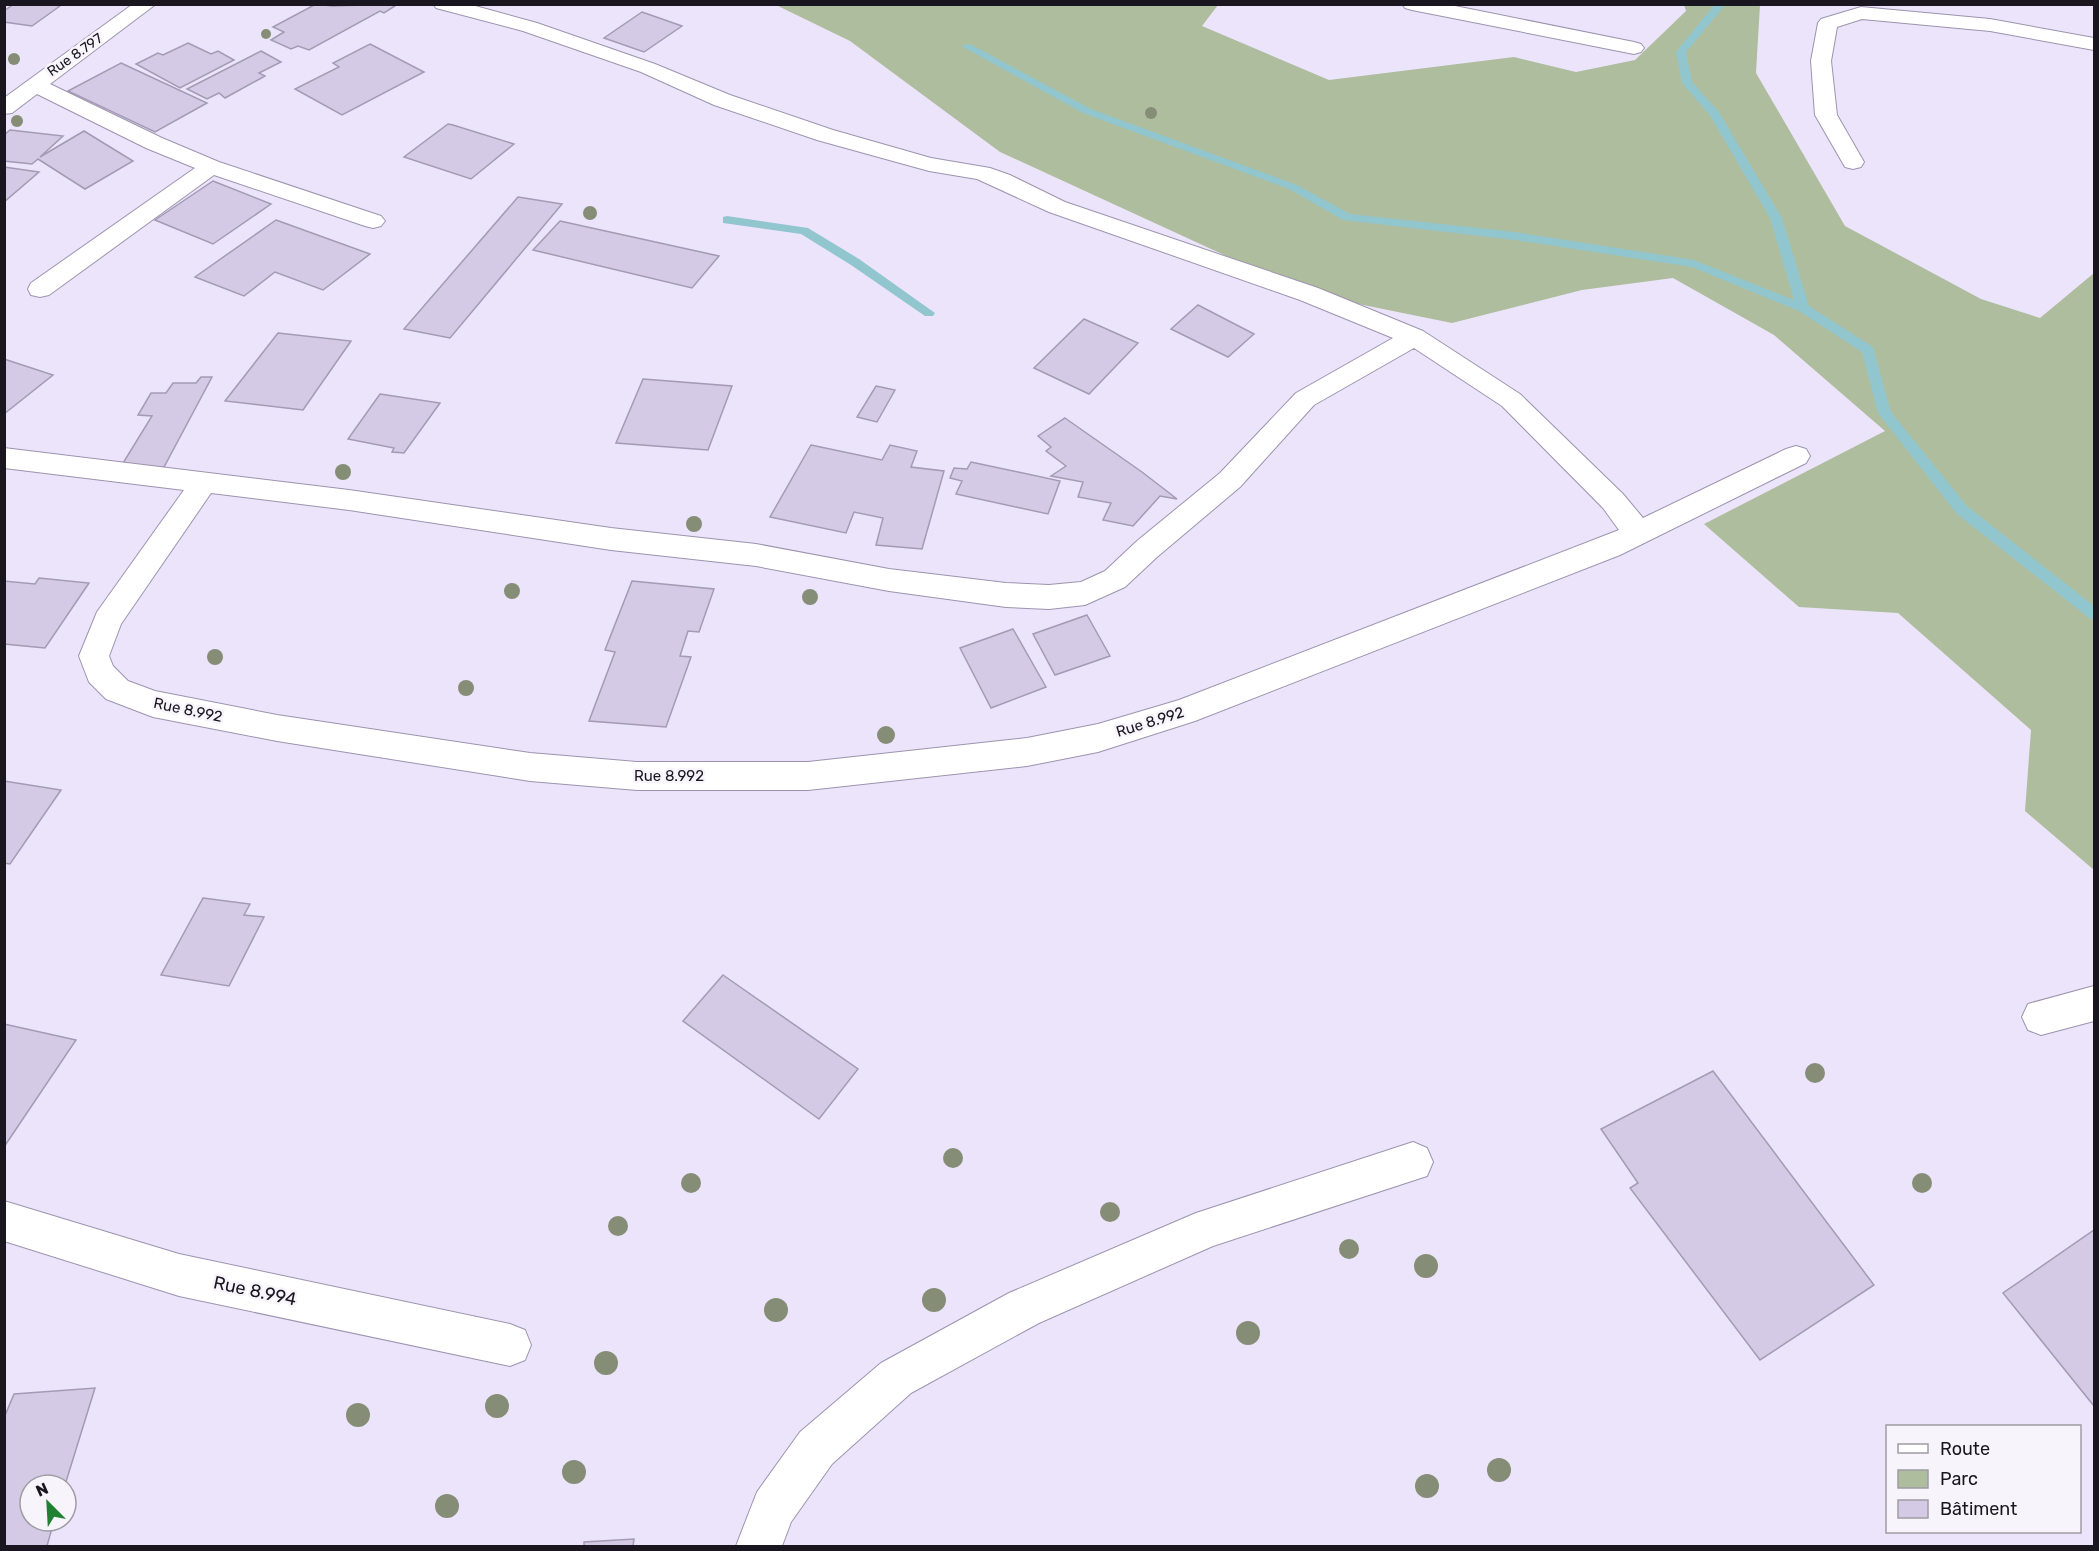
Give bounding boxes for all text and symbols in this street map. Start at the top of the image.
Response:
street label: Rue 8.797 [44,30,106,80]
street label: Rue 8.992 [152,694,224,726]
street label: Rue 8.992 [1114,703,1186,741]
street label: Rue 8.992 [634,767,704,785]
street label: Rue 8.994 [211,1271,299,1311]
legend [1886,1425,2081,1533]
text: Route [1940,1438,1990,1460]
text: Parc [1940,1468,1978,1490]
north arrow [18,1473,78,1533]
text: N [33,1479,51,1501]
text: Bâtiment [1940,1498,2017,1520]

